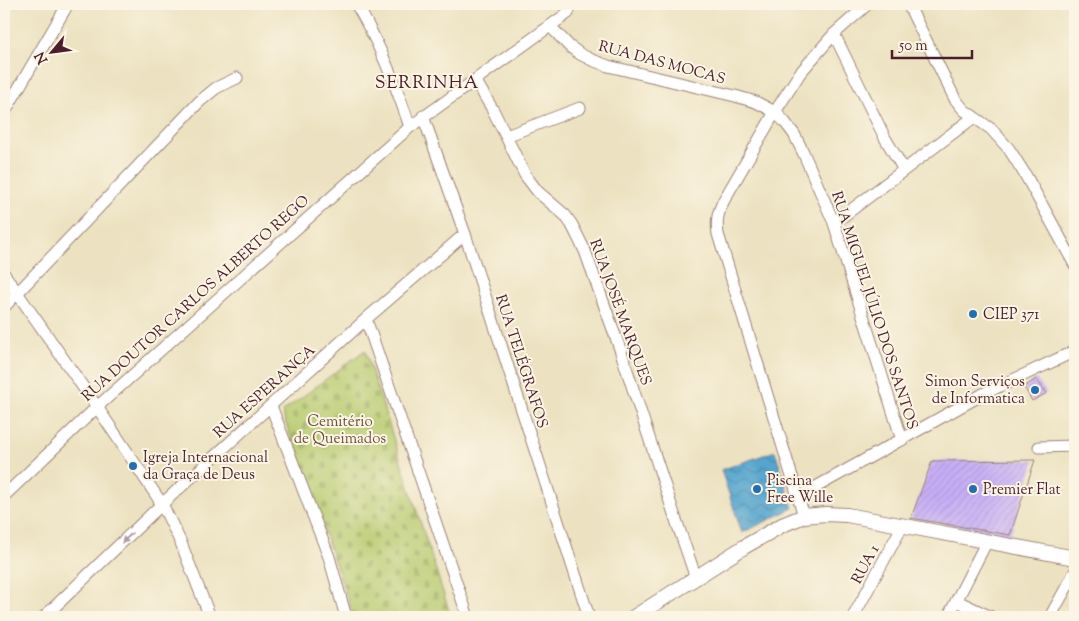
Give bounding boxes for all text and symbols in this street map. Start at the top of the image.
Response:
north arrow [28,28,78,78]
scale bar [892,28,972,60]
street label: RUA DAS MOCAS [596,36,727,91]
text: 50 m [898,36,928,57]
text: N [31,48,54,67]
district label: SERRINHA [375,71,479,97]
street label: RUA MIGUEL JÚLIO DOS SANTOS [825,188,924,432]
street label: RUA DOUTOR CARLOS ALBERTO REGO [78,191,315,407]
street label: RUA JOSÉ MARQUES [583,236,657,389]
street label: RUA TELÉGRAFOS [489,292,553,431]
place label: CIEP 371 [983,305,1039,326]
marker: CIEP 371 [967,308,979,320]
street label: RUA ESPERANÇA [209,341,321,444]
place label: Simon Serviços de Informatica [925,372,1025,410]
marker: Simon Serviços de Informatica [1029,384,1041,396]
park label: Cemitério de Queimados [294,412,386,450]
place label: Igreja Internacional da Graça de Deus [143,448,268,486]
marker: Igreja Internacional da Graça de Deus [127,460,139,472]
place label: Piscina Free Wille [767,471,833,509]
place label: Premier Flat [983,480,1061,501]
marker: Piscina Free Wille [751,483,763,495]
marker: Premier Flat [967,483,979,495]
one-way arrow [121,532,133,544]
street label: RUA 1 [847,541,885,588]

